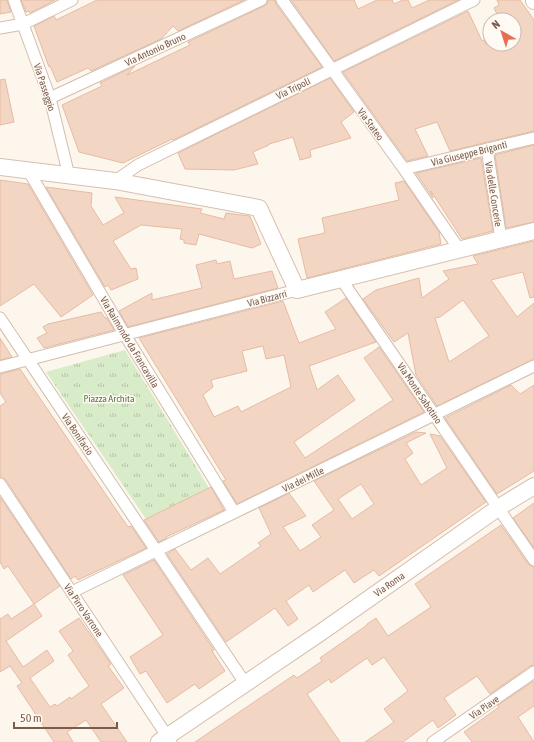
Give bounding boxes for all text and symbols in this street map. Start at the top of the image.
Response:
north arrow [482,12,522,52]
text: N [489,18,502,31]
street label: Via Antonio Bruno [123,30,188,68]
street label: Via Passeggio [32,62,58,113]
street label: Via Tripoli [274,75,312,101]
street label: Via Stateo [355,106,386,143]
street label: Via Giuseppe Briganti [430,139,508,168]
street label: Via delle Concerie [483,161,504,228]
street label: Via Bizzarri [246,288,288,309]
street label: Via Raimondo da Francavilla [98,295,161,390]
street label: Via Monte Sabotino [395,361,444,426]
park label: Piazza Archita [83,393,135,404]
street label: Via Bonifacio [60,411,96,457]
street label: Via dei Mille [281,464,326,494]
street label: Via Roma [372,570,407,599]
street label: Via Pirro Varrone [62,582,106,639]
street label: Via Piave [467,693,502,722]
scale bar [14,704,117,730]
text: 50 m [20,711,42,725]

